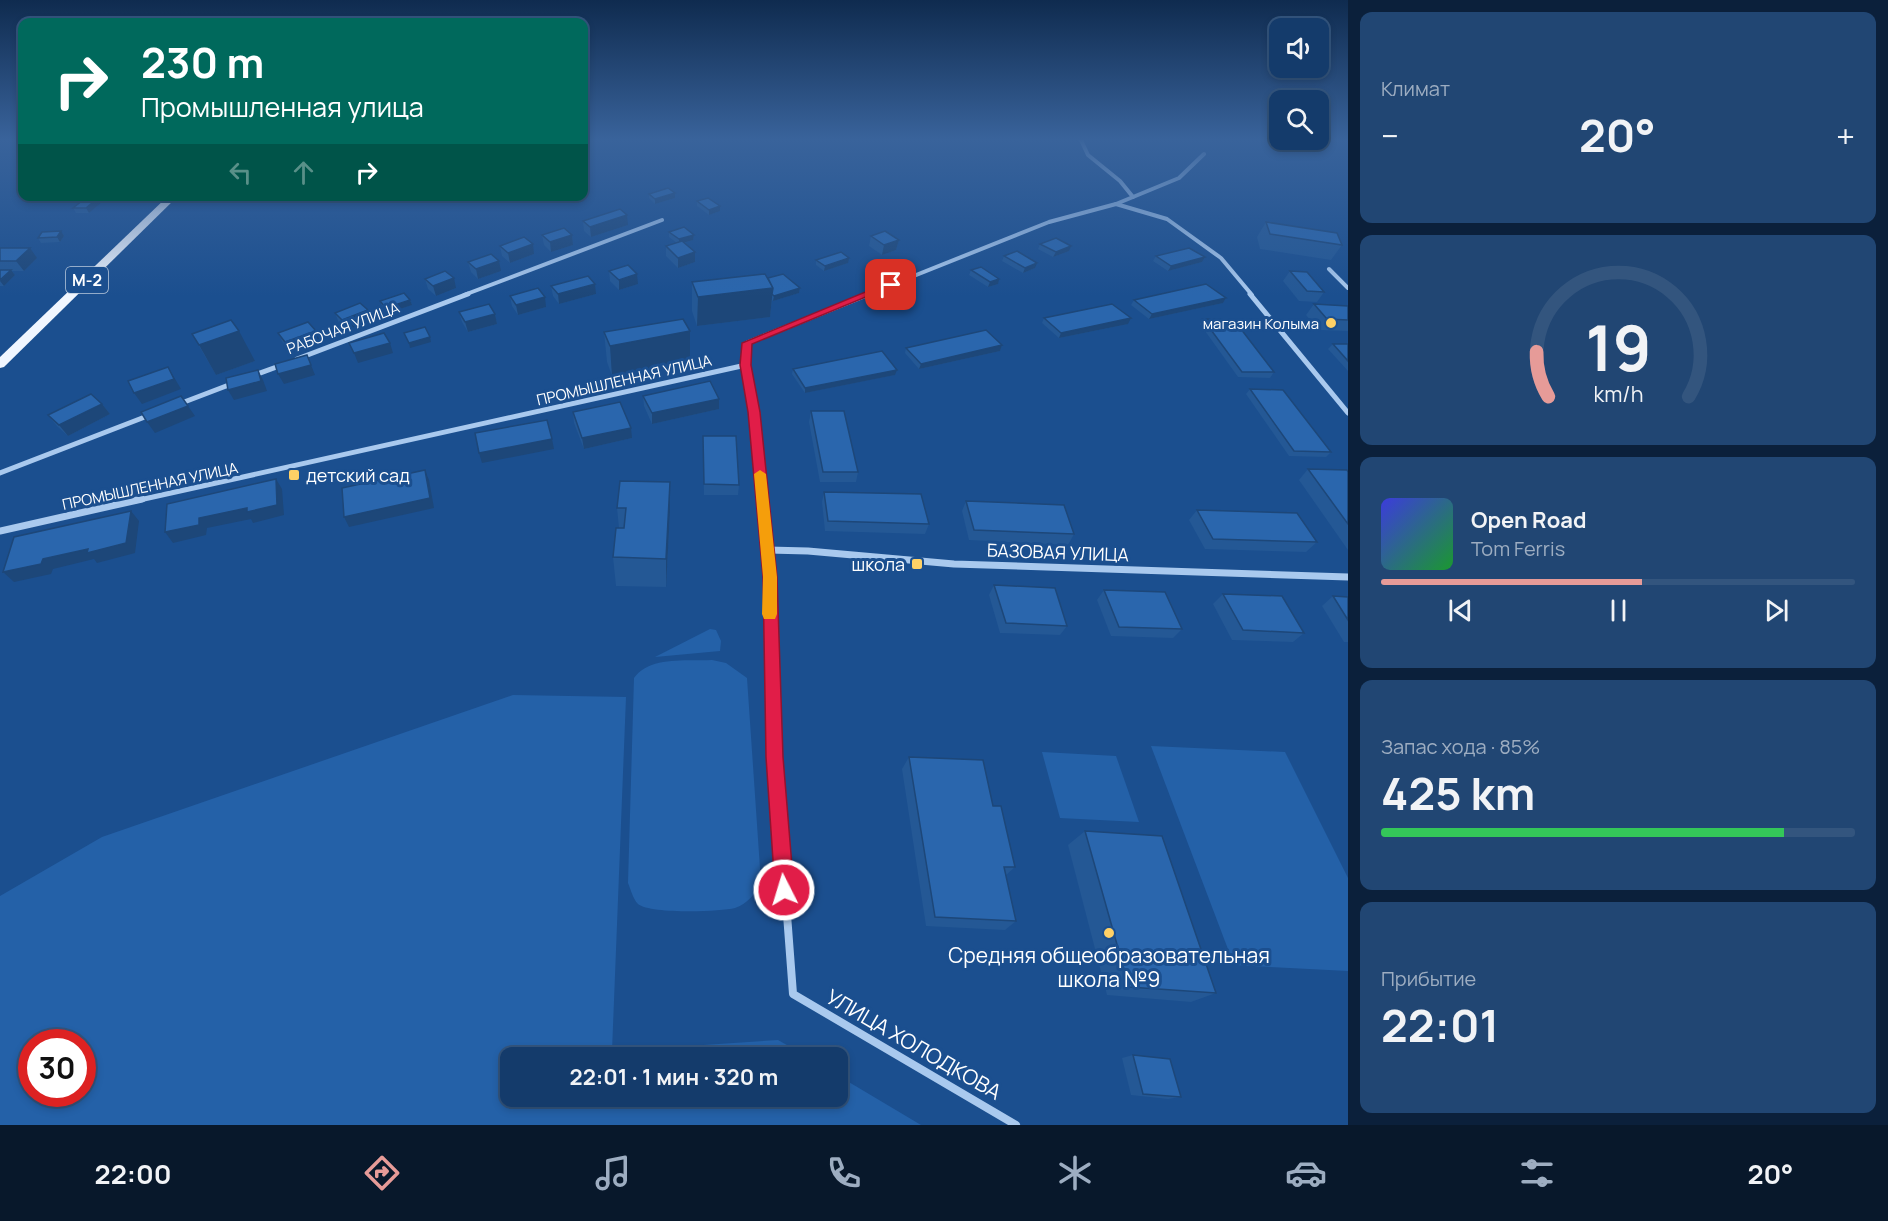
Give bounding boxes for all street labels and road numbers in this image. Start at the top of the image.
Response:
road number: М-2 [66,267,108,293]
street label: РАБОЧАЯ УЛИЦА [284,297,403,359]
street label: ПРОМЫШЛЕННАЯ УЛИЦА [534,350,714,410]
street label: ПРОМЫШЛЕННАЯ УЛИЦА [60,457,240,515]
street label: БАЗОВАЯ УЛИЦА [987,538,1130,566]
street label: УЛИЦА ХОЛОДКОВА [821,982,1007,1106]

